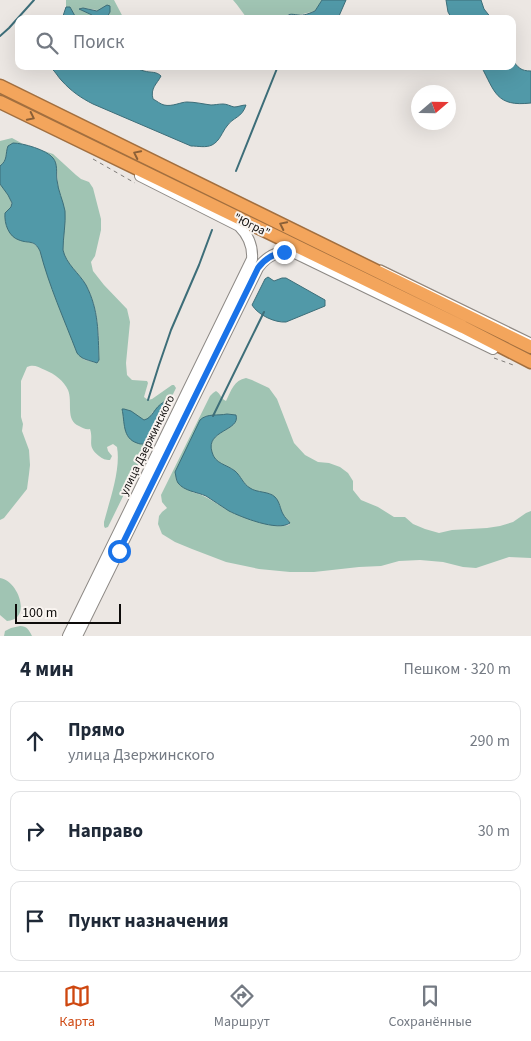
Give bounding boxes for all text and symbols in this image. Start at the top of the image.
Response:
search box [15,15,516,70]
icon: search [33,29,61,57]
text: Поиск [73,29,124,56]
north arrow [411,85,456,130]
one-way arrow [26,110,35,121]
one-way arrow [133,150,142,160]
street label: "Югра" [231,209,273,242]
one-way arrow [279,221,288,232]
route end [273,241,296,264]
street label: улица Дзержинского [116,392,179,498]
route start [108,540,131,563]
scale bar [15,601,121,624]
text: 100 m [22,603,57,623]
text: 4 мин [20,654,74,684]
text: Пешком · 320 m [404,658,511,680]
text: Прямо [68,717,125,744]
icon: ahead [21,727,49,755]
text: 290 m [470,730,510,752]
text: улица Дзержинского [68,744,215,766]
icon: right [21,817,49,845]
text: Направо [68,818,143,845]
text: 30 m [478,820,510,842]
icon: arrive [21,907,49,935]
text: Пункт назначения [68,908,229,935]
tab: Карта [59,982,95,1032]
tab: Маршрут [214,982,270,1032]
tab: Сохранённые [389,982,472,1032]

